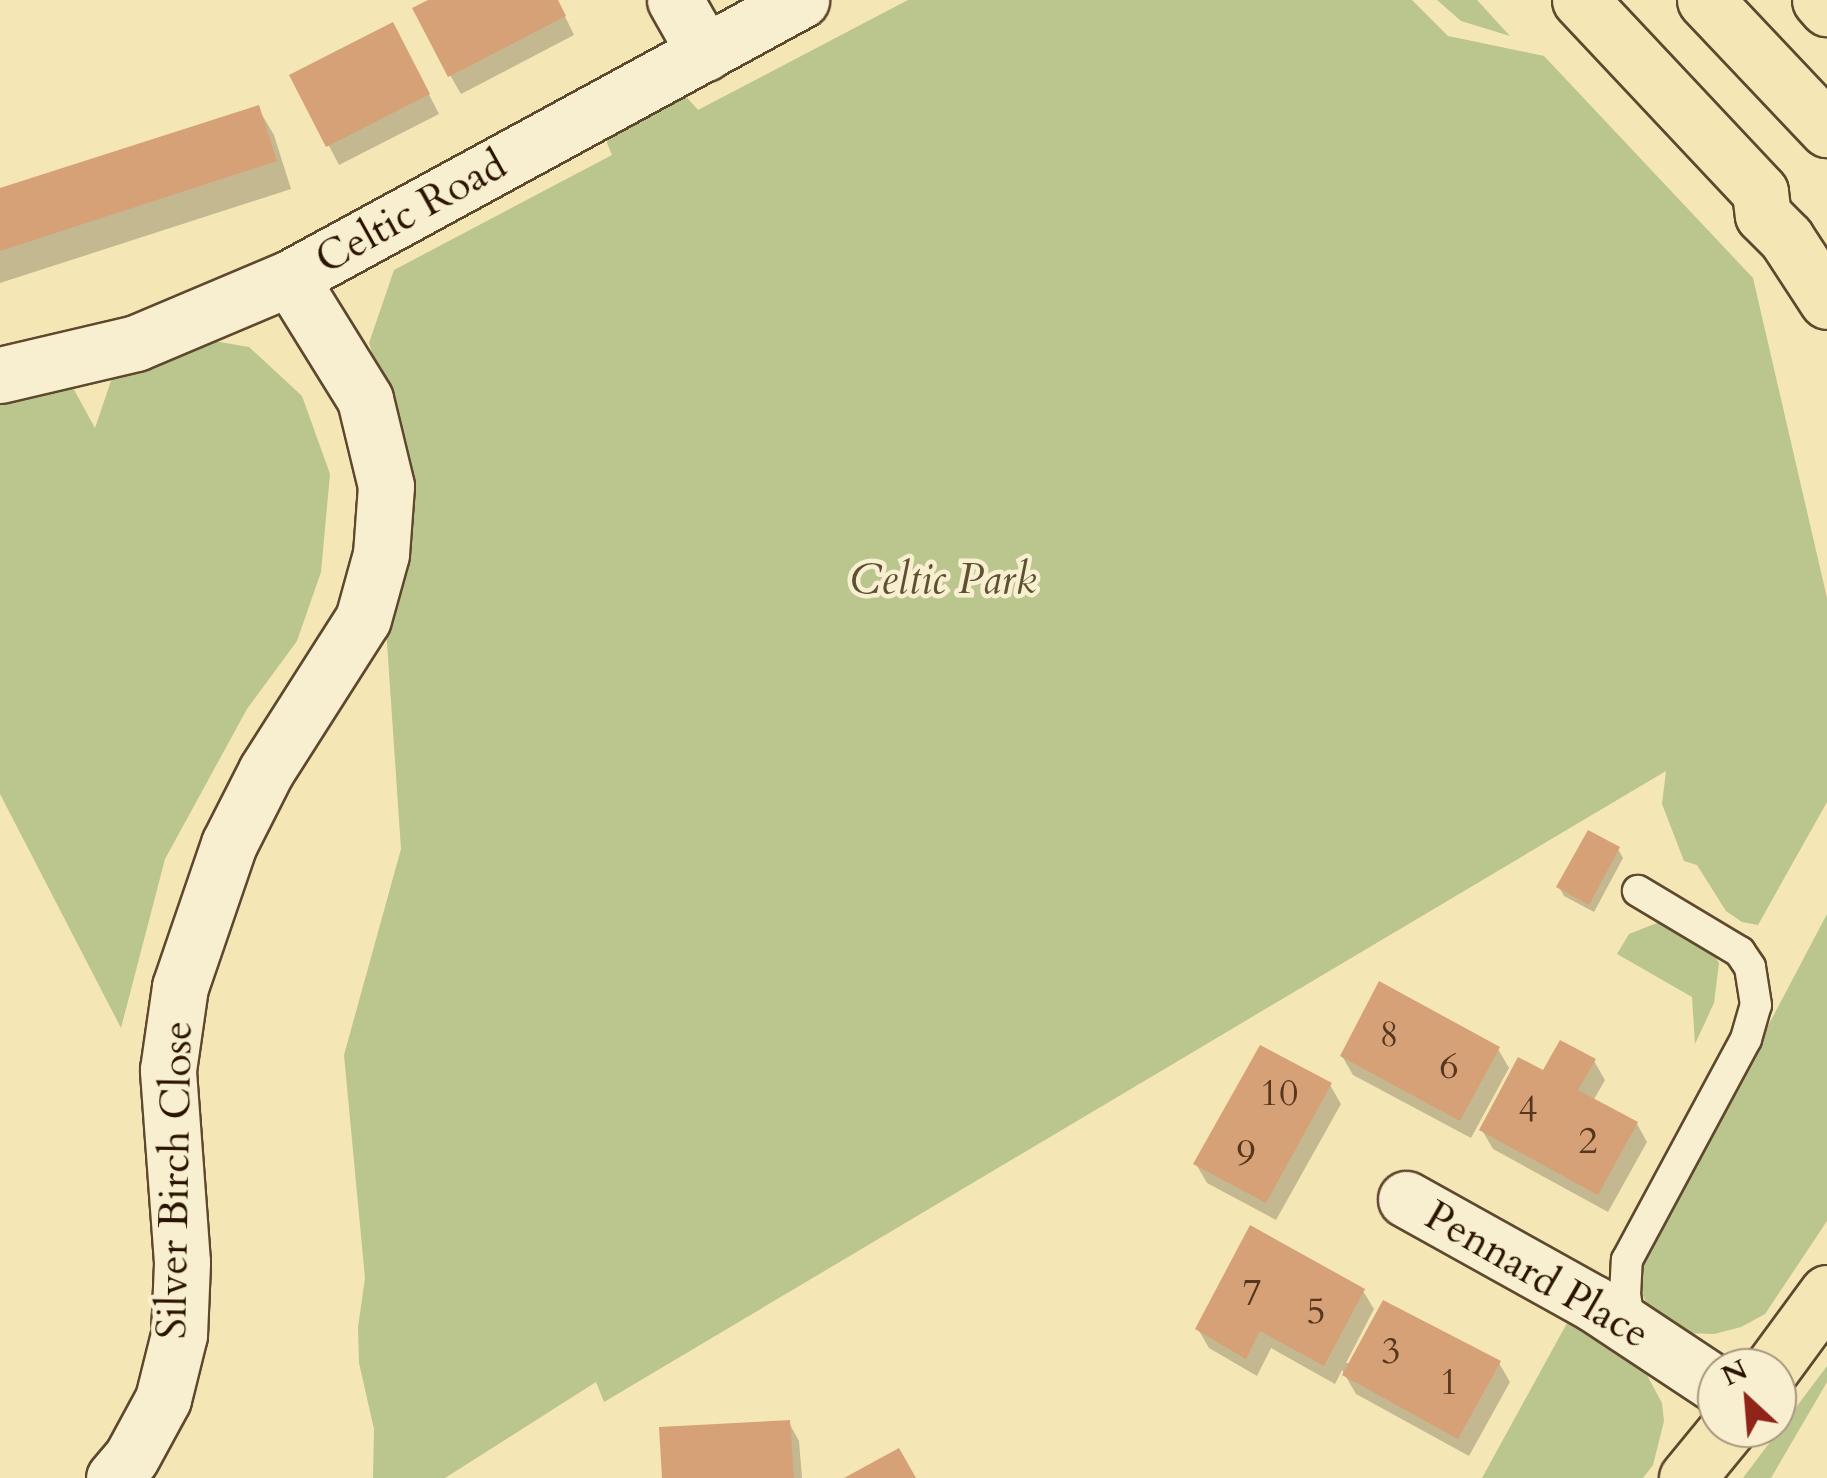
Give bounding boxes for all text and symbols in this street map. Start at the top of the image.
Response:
street label: Celtic Road [307,139,515,285]
park label: Celtic Park [850,555,1036,605]
house number: 8 [1379,1012,1399,1058]
street label: Silver Birch Close [147,1020,203,1340]
house number: 6 [1439,1044,1459,1090]
house number: 10 [1260,1071,1298,1117]
house number: 4 [1518,1087,1538,1133]
house number: 2 [1578,1119,1598,1165]
house number: 9 [1236,1131,1256,1177]
street label: Pennard Place [1416,1191,1658,1359]
house number: 7 [1242,1271,1262,1317]
house number: 5 [1306,1289,1326,1335]
house number: 3 [1381,1329,1401,1375]
north arrow [1697,1348,1797,1448]
text: N [1715,1350,1754,1395]
house number: 1 [1439,1360,1459,1406]

